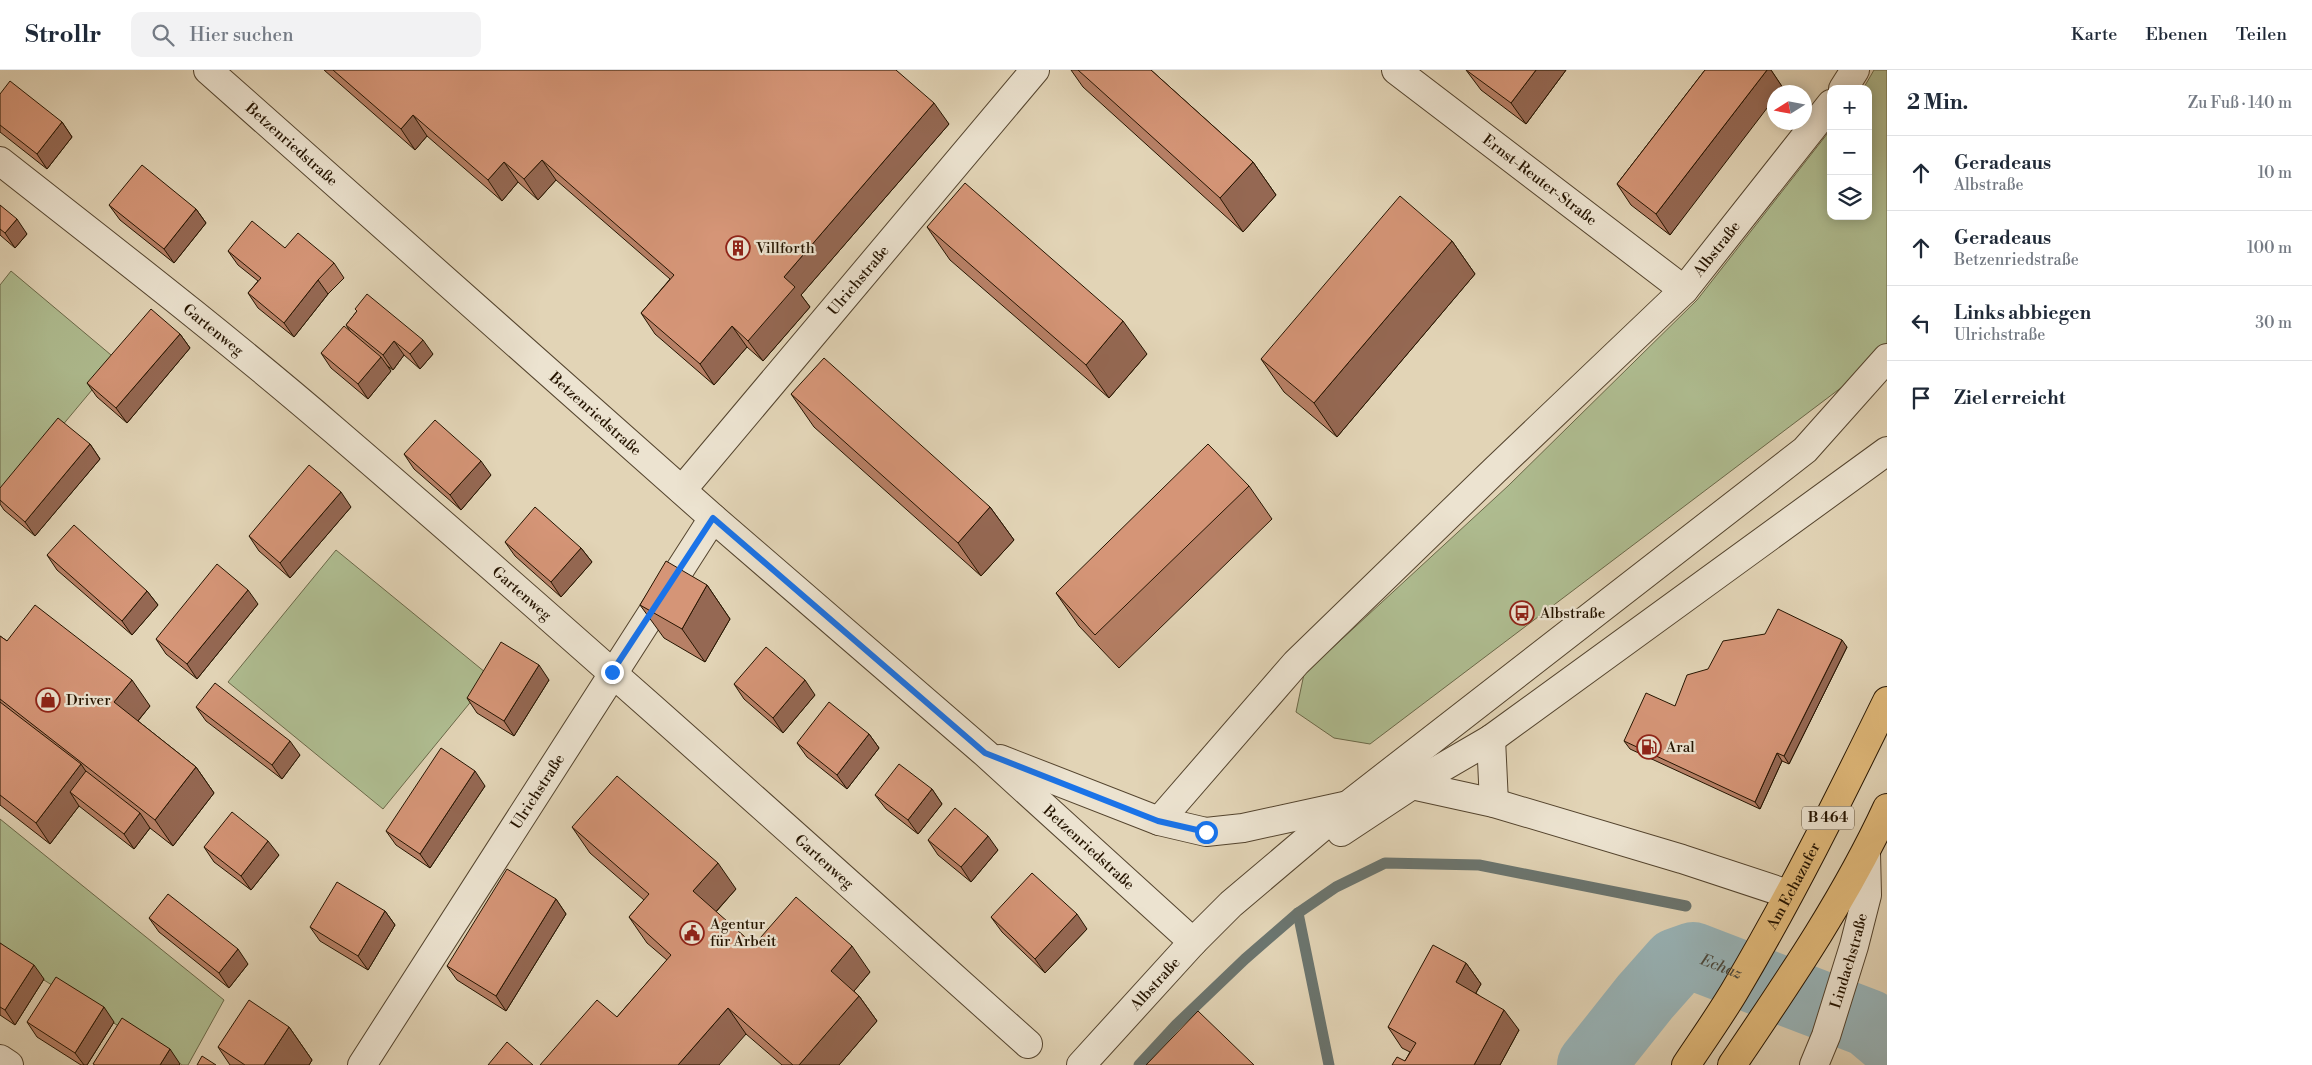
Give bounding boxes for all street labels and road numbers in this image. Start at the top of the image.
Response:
street label: Betzenriedstraße [241,98,342,190]
street label: Ernst-Reuter-Straße [1479,130,1601,230]
street label: Albstraße [1688,217,1744,281]
street label: Ulrichstraße [823,241,893,319]
street label: Gartenweg [179,299,248,360]
street label: Betzenriedstraße [545,367,646,460]
street label: Gartenweg [488,562,556,625]
street label: Ulrichstraße [506,750,569,833]
street label: Betzenriedstraße [1039,800,1139,894]
road number: B 464 [1802,806,1854,830]
street label: Gartenweg [791,830,858,893]
street label: Am Echazufer [1762,839,1825,934]
street label: Lindachstraße [1826,911,1871,1011]
street label: Albstraße [1125,953,1184,1015]

